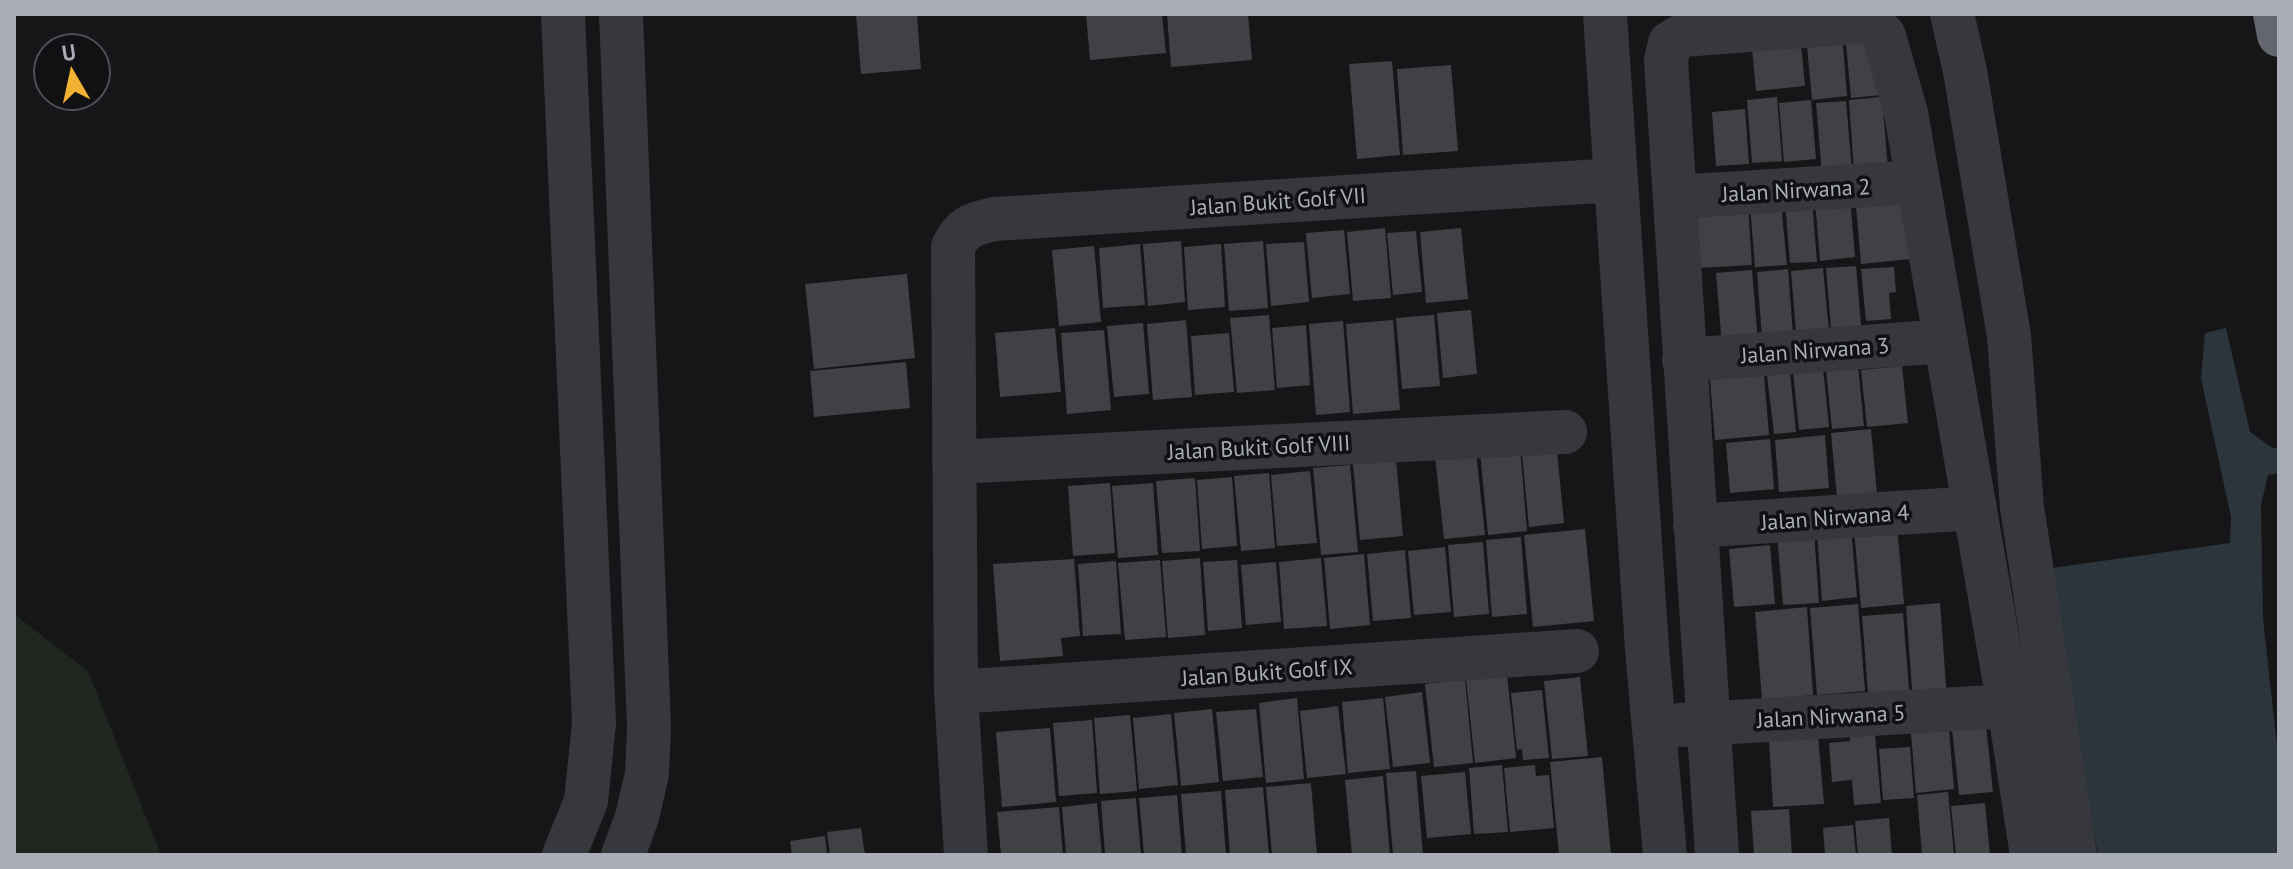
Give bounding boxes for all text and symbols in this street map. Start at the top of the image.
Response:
north arrow [32,32,112,112]
text: U [60,37,78,67]
street label: Jalan Nirwana 2 [1720,172,1871,208]
street label: Jalan Bukit Golf VII [1188,181,1367,221]
street label: Jalan Nirwana 3 [1739,331,1890,369]
street label: Jalan Bukit Golf VIII [1166,428,1351,466]
street label: Jalan Nirwana 4 [1759,498,1910,536]
street label: Jalan Bukit Golf IX [1179,652,1354,692]
street label: Jalan Nirwana 5 [1755,698,1906,734]

